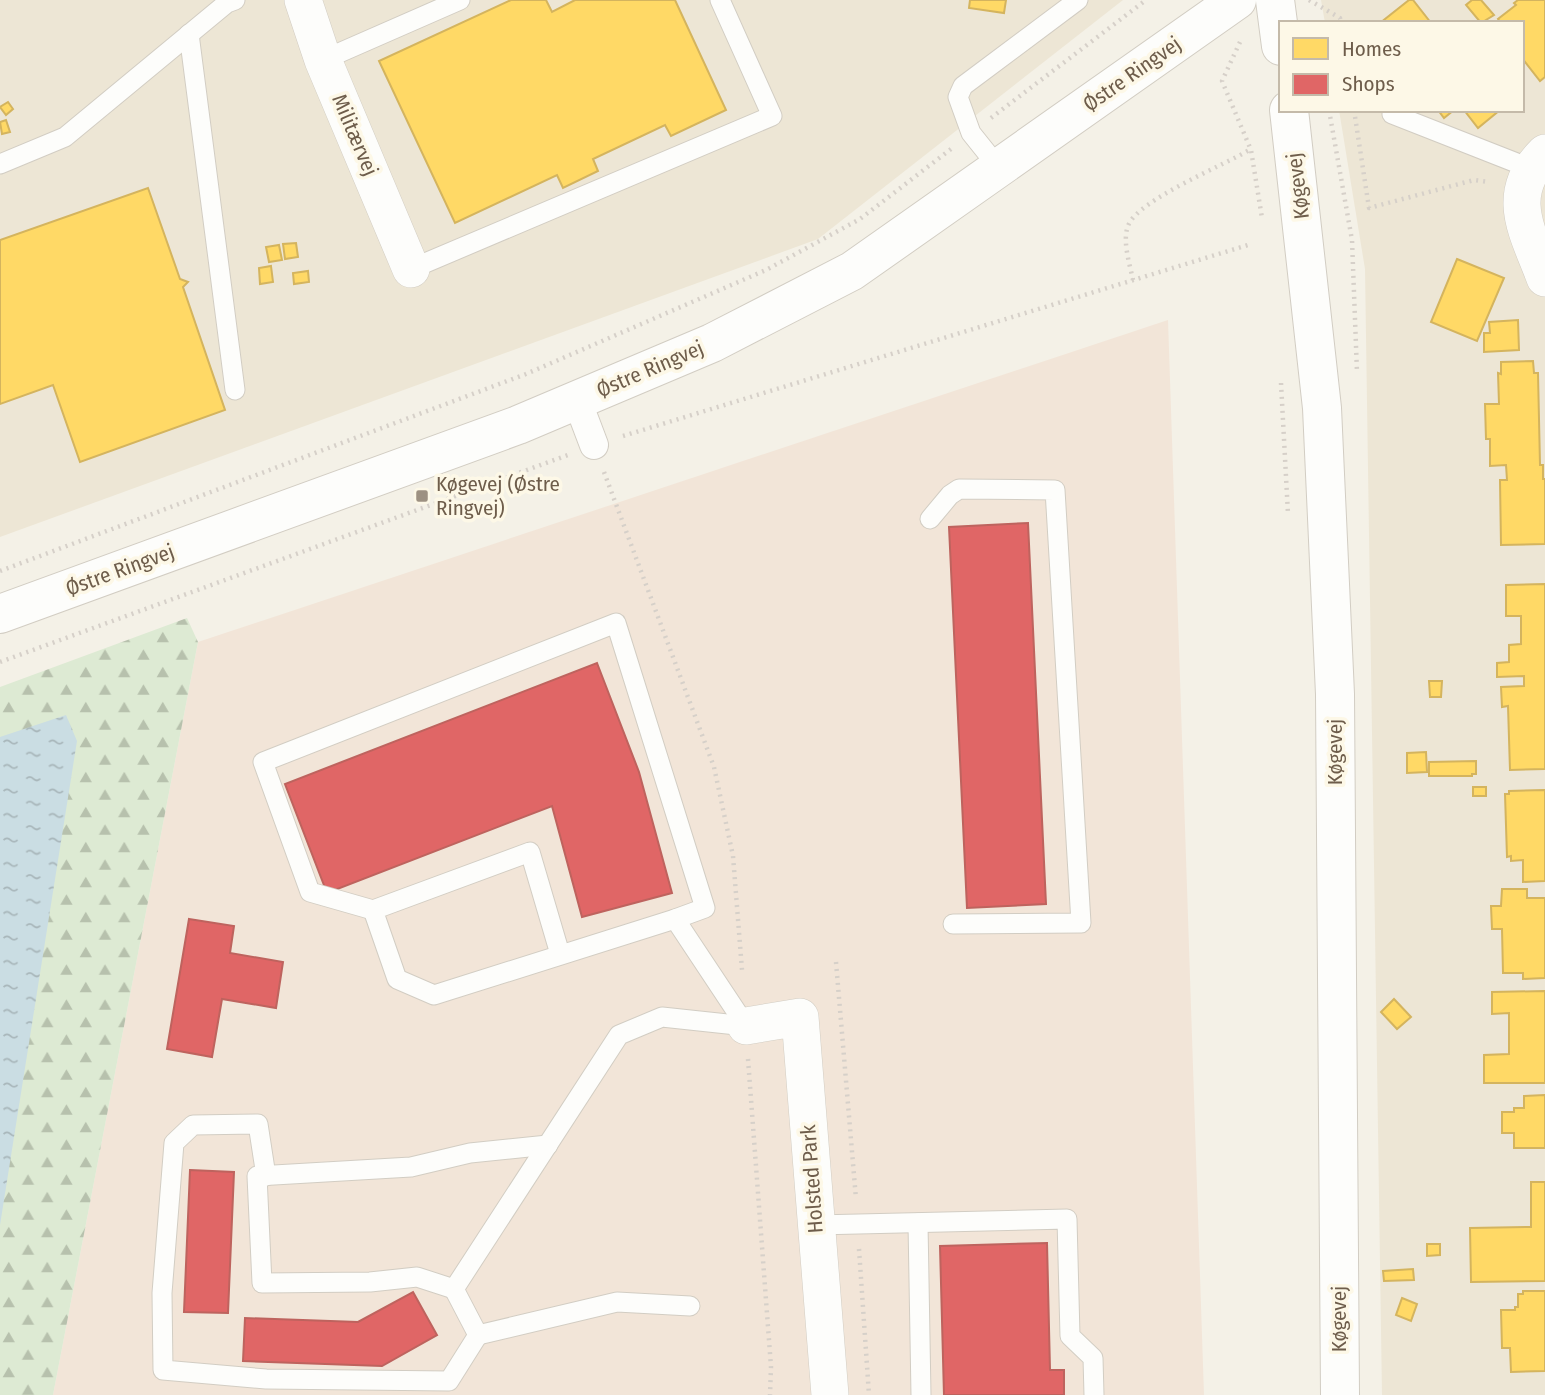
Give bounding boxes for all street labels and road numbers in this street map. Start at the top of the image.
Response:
street label: Østre Ringvej [1078,31,1186,117]
street label: Militærvej [326,90,384,180]
street label: Køgevej [1281,151,1315,221]
street label: Østre Ringvej [593,335,707,403]
street label: Østre Ringvej [62,538,178,602]
street label: Køgevej [1322,719,1348,785]
street label: Holsted Park [795,1124,829,1234]
street label: Køgevej [1326,1286,1352,1352]

